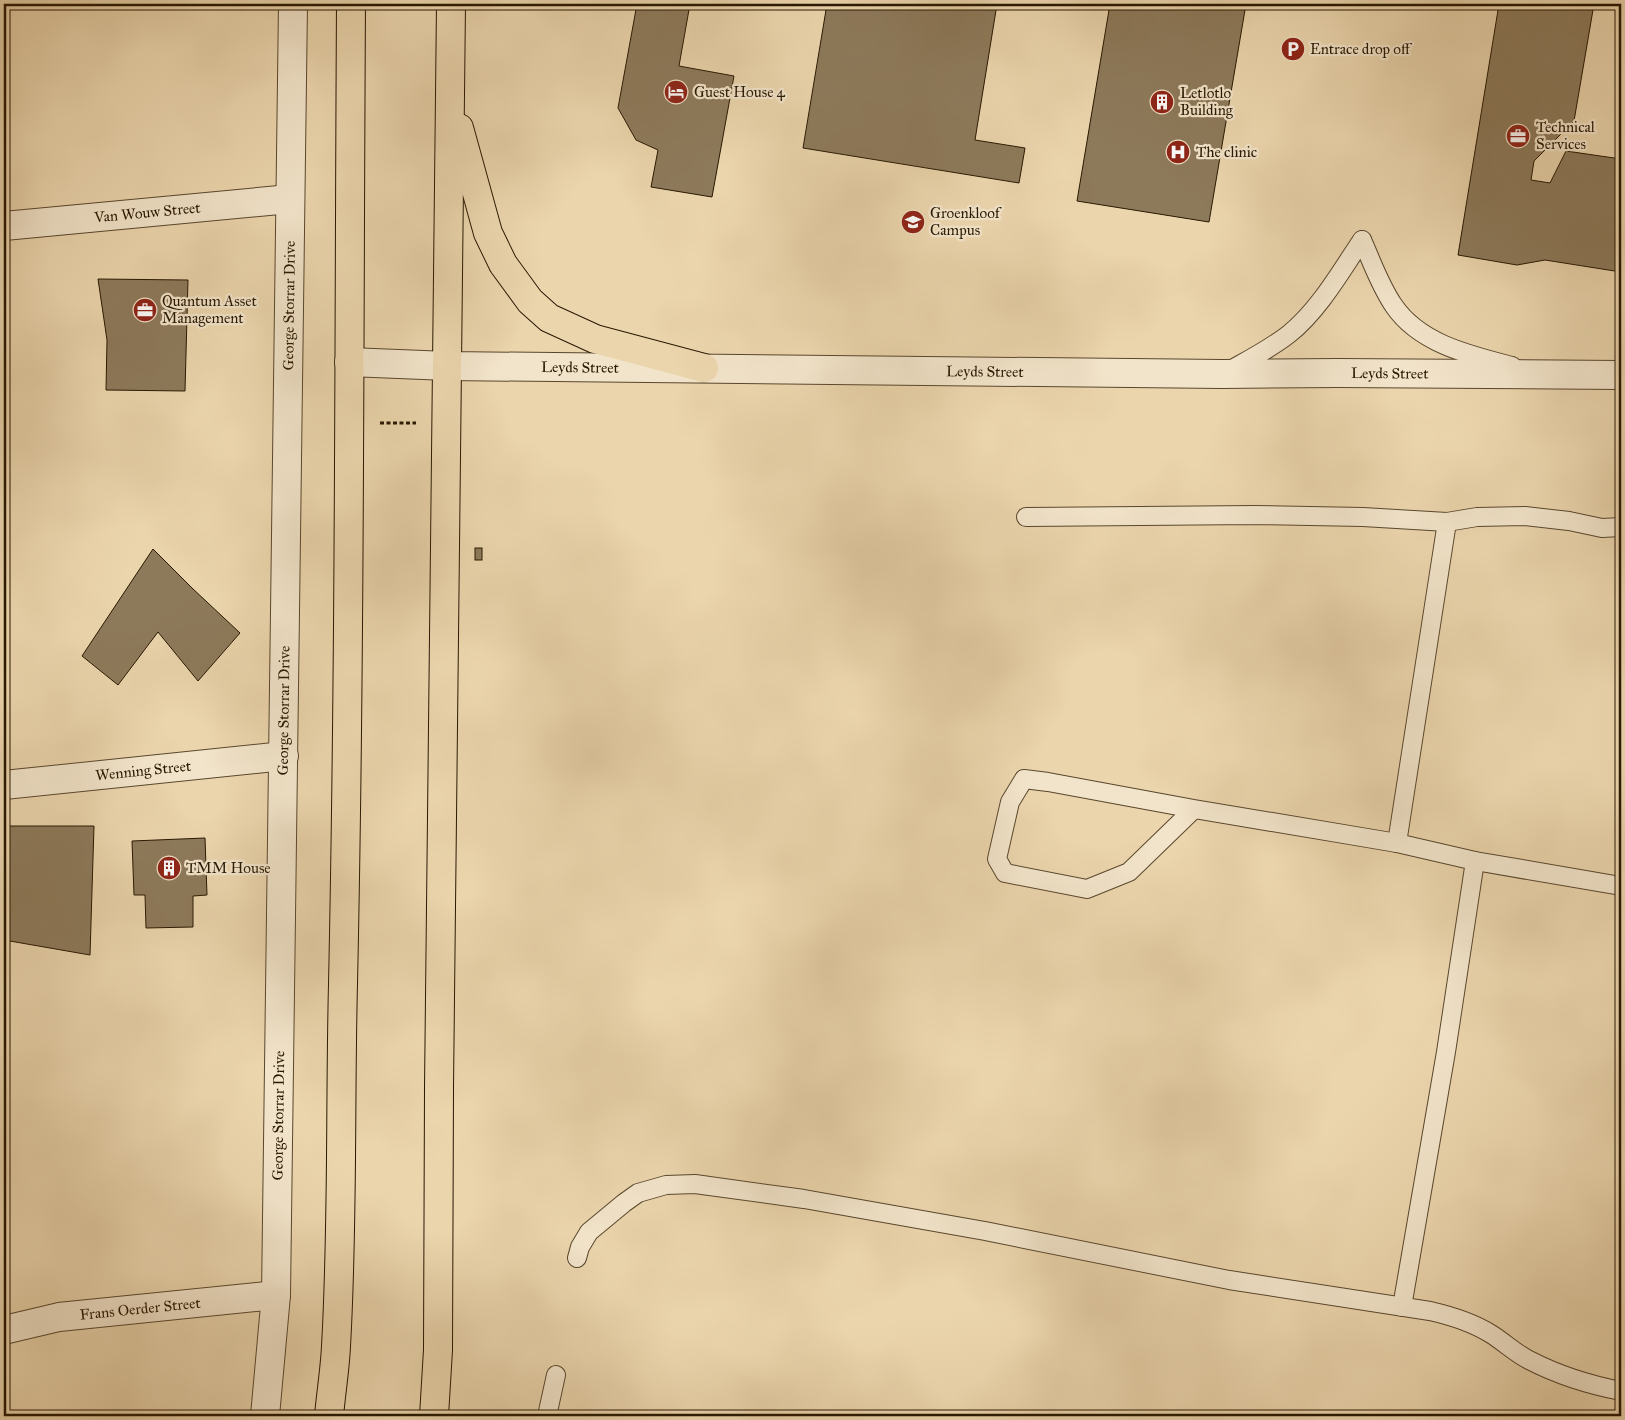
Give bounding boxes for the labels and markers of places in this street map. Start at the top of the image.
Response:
parking icon: Entrace drop off [1280,36,1306,62]
place label: Entrace drop off [1310,40,1413,58]
hotel icon: Guest House 4 [663,79,689,105]
place label: Guest House 4 [694,83,786,101]
place label: Letlotlo Building [1180,84,1234,119]
building icon: Letlotlo Building [1149,89,1175,115]
place label: Technical Services [1536,118,1596,153]
office icon: Technical Services [1505,123,1531,149]
hospital icon: The clinic [1165,139,1191,165]
place label: The clinic [1196,143,1257,161]
place label: Groenkloof Campus [930,204,1003,239]
school or university icon: Groenkloof Campus [900,209,926,235]
place label: Quantum Asset Management [162,292,257,327]
office icon: Quantum Asset Management [132,297,158,323]
building icon: TMM House [156,855,182,881]
place label: TMM House [186,859,271,877]

